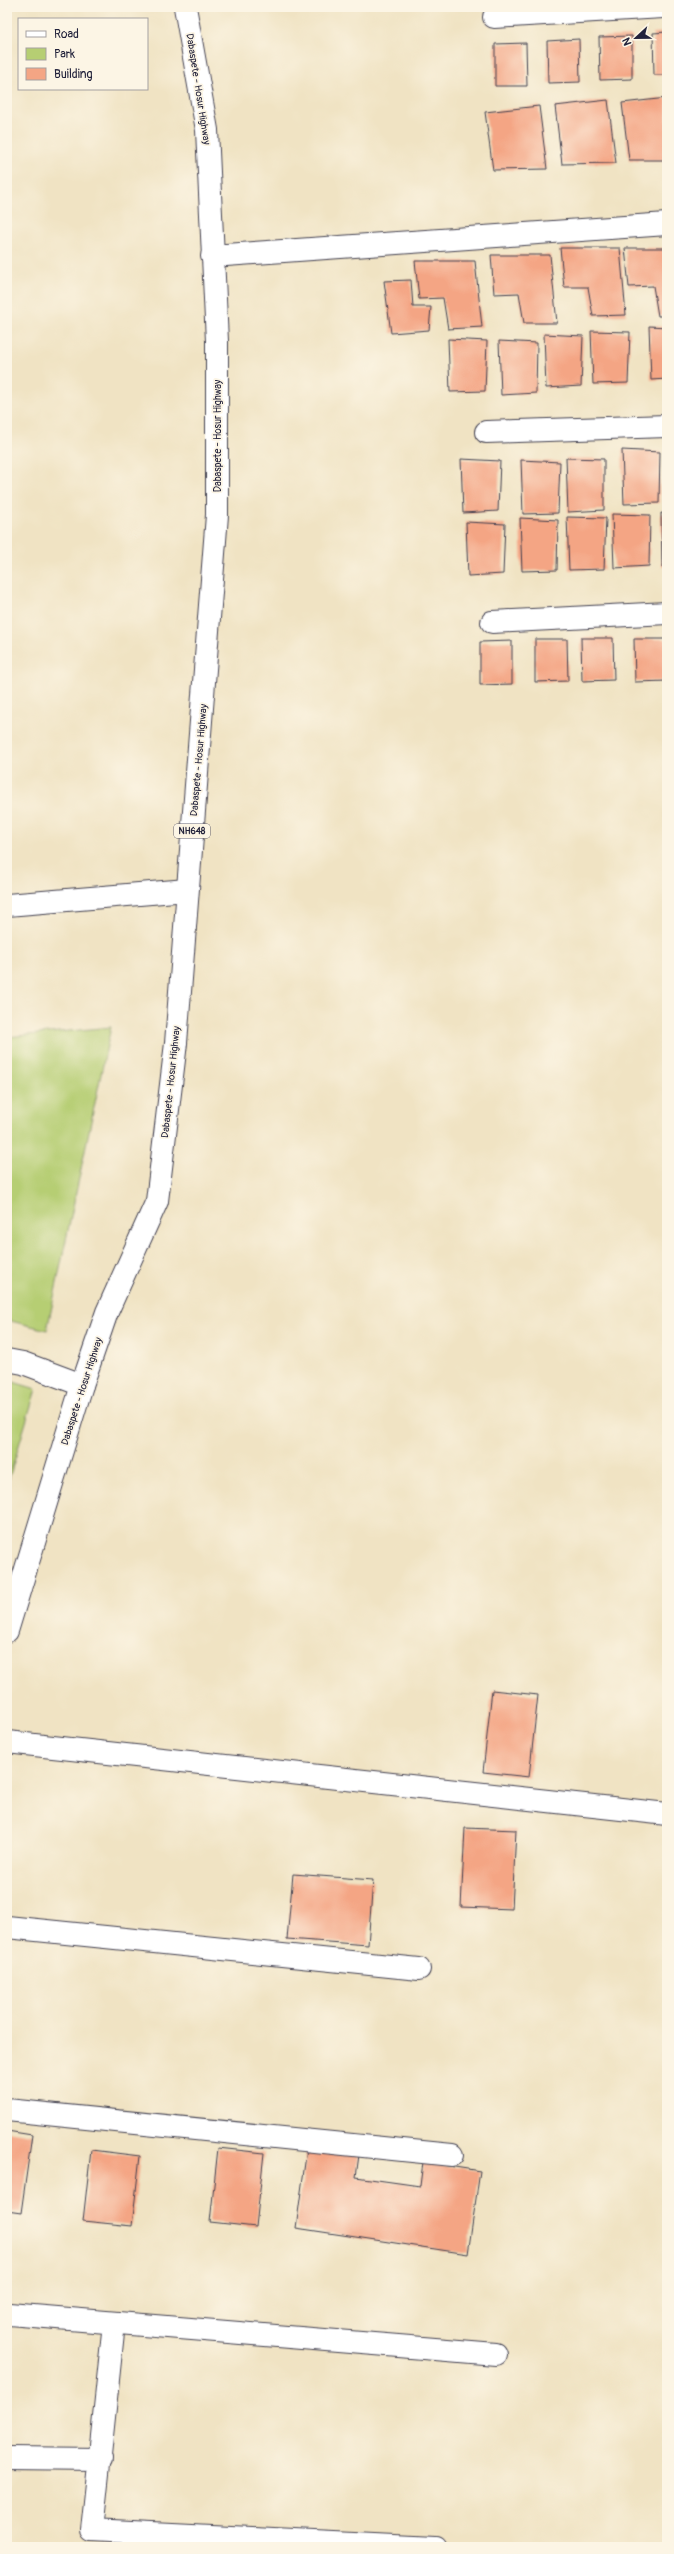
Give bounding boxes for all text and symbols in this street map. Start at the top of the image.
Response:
legend [18,18,148,90]
north arrow [616,18,656,58]
text: Road [54,27,79,42]
street label: Dabaspete - Hosur Highway [183,33,213,146]
text: N [620,35,635,47]
text: Park [54,47,75,62]
text: Building [54,67,93,82]
street label: Dabaspete - Hosur Highway [212,379,224,492]
street label: Dabaspete - Hosur Highway [188,703,210,817]
road number: NH648 [174,824,210,838]
street label: Dabaspete - Hosur Highway [159,1025,183,1139]
street label: Dabaspete - Hosur Highway [59,1335,105,1447]

